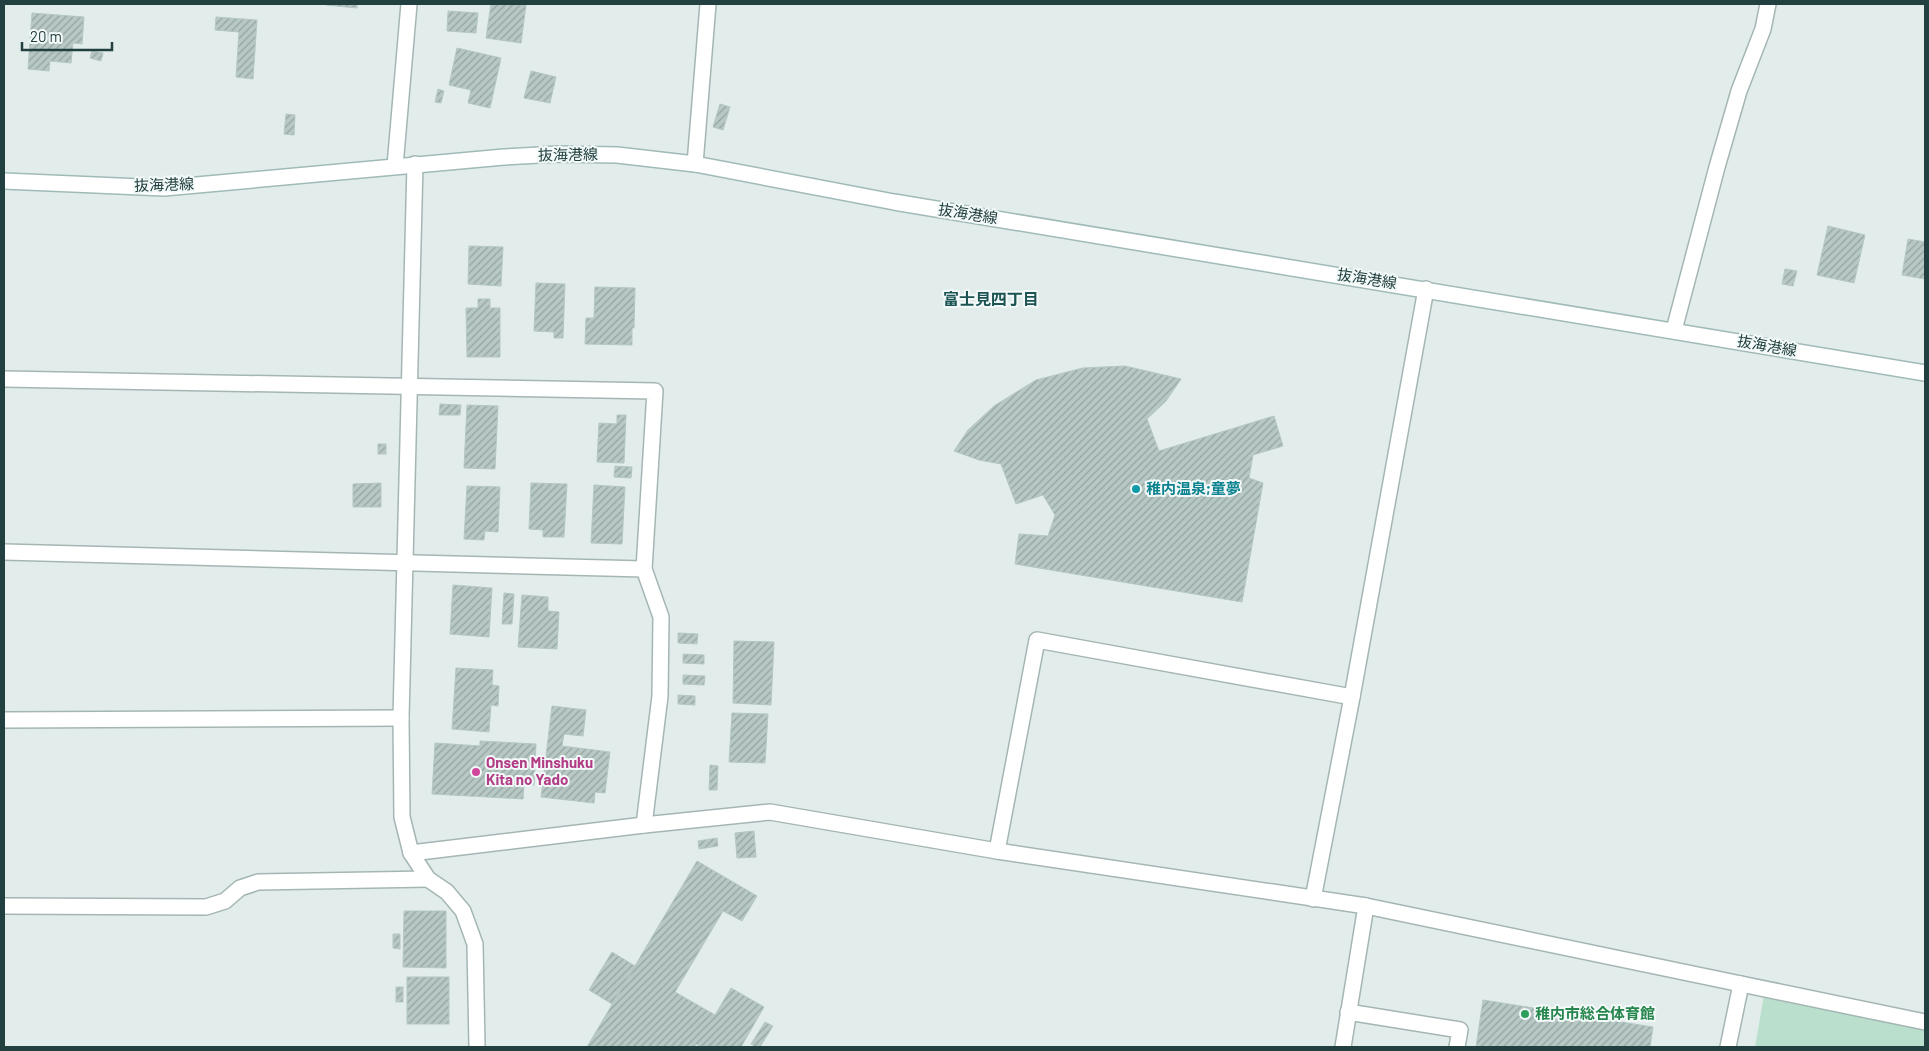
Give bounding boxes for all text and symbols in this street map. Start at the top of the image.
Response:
scale bar [22,20,112,52]
text: 20 m [30,27,62,45]
street label: 抜海港線 [538,144,598,164]
street label: 抜海港線 [134,174,194,194]
street label: 抜海港線 [937,199,999,227]
street label: 抜海港線 [1336,264,1398,292]
district label: 富士見四丁目 [943,289,1039,308]
street label: 抜海港線 [1736,331,1798,359]
place label: 稚内温泉;童夢 [1146,479,1241,497]
marker: 稚内温泉;童夢 [1130,483,1142,495]
place label: Onsen Minshuku Kita no Yado [486,753,593,788]
marker: Onsen Minshuku Kita no Yado [470,766,482,778]
place label: 稚内市総合体育館 [1535,1004,1655,1022]
marker: 稚内市総合体育館 [1519,1008,1531,1020]

